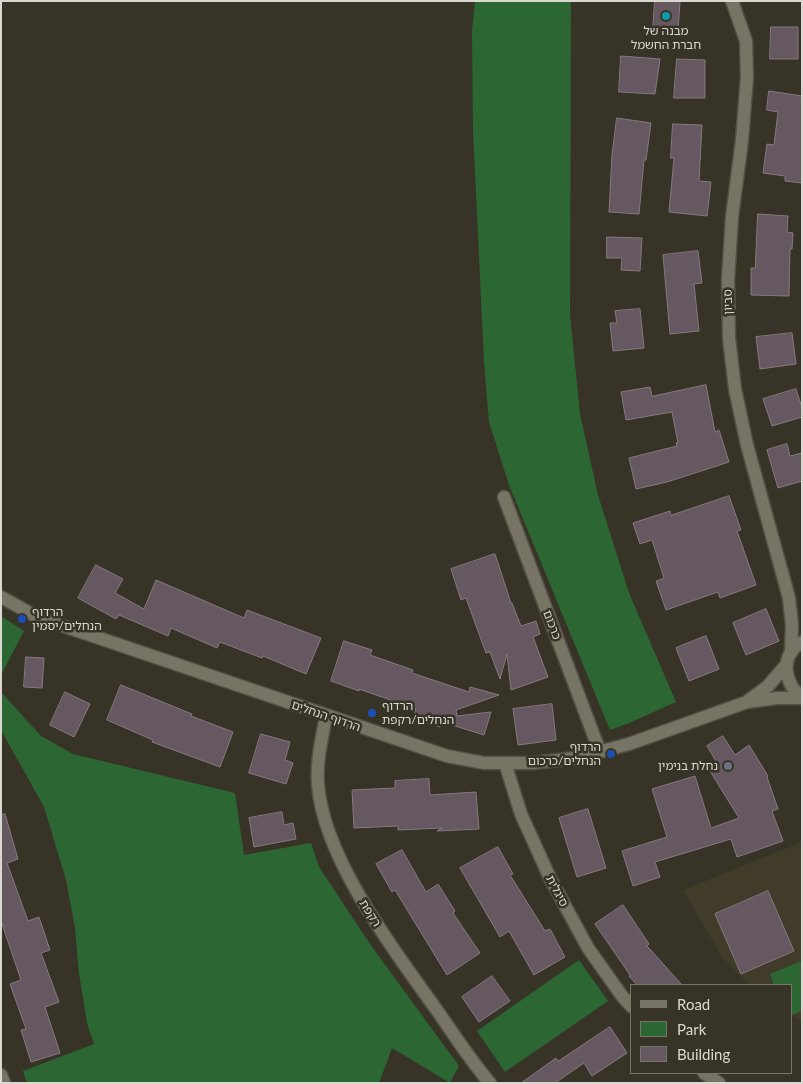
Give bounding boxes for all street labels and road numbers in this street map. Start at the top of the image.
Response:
street label: סביון [721,289,735,315]
street label: כרכום [540,608,564,642]
street label: הרדוף הנחלים [290,697,362,735]
street label: סיגלית [543,873,571,909]
street label: רקפת [356,897,384,929]

